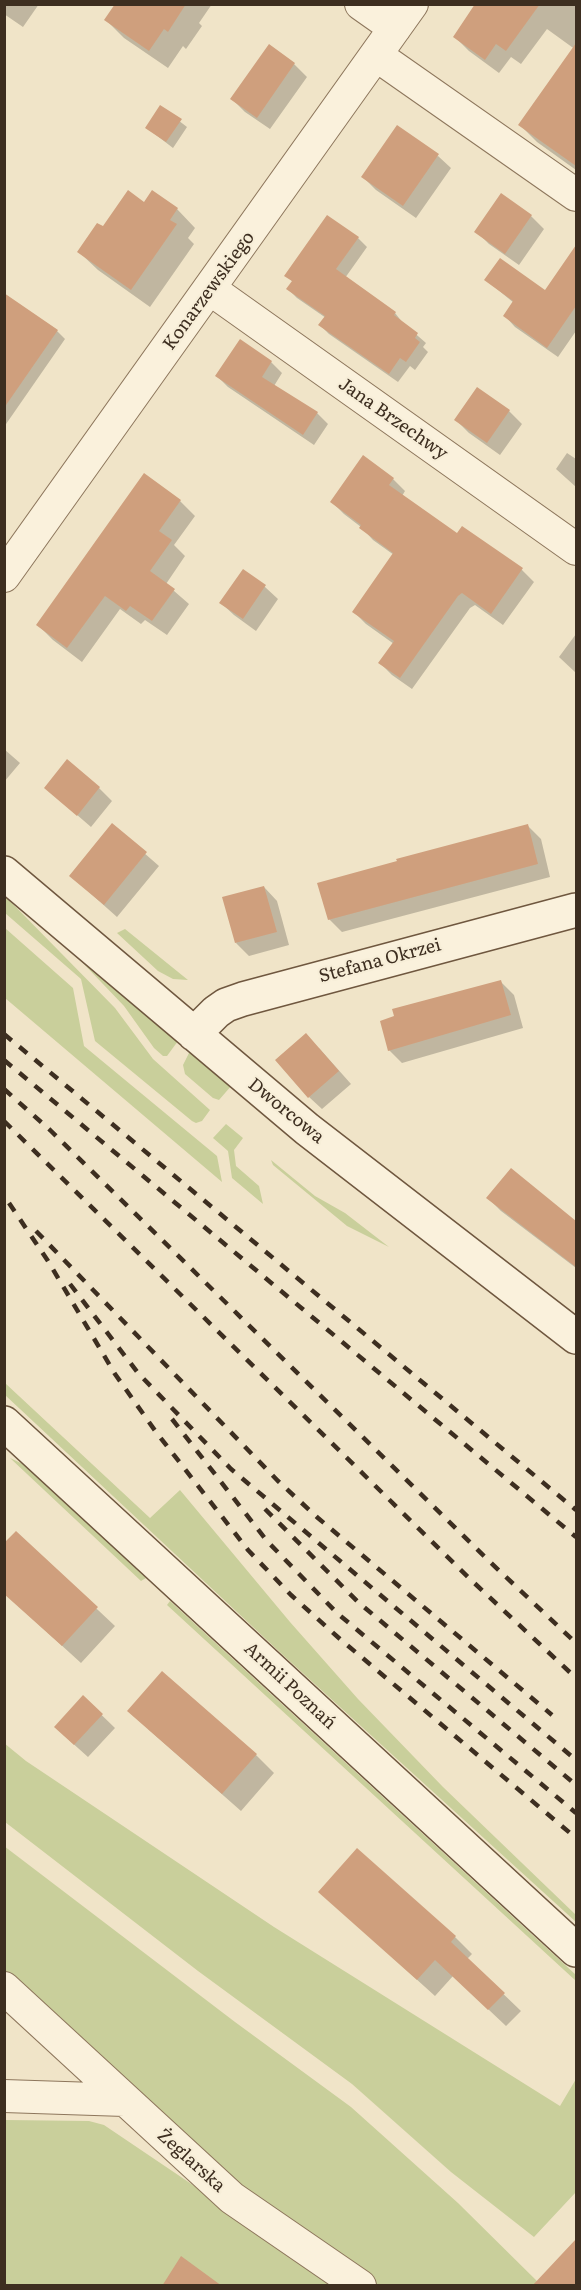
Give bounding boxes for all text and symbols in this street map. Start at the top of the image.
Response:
street label: Konarzewskiego [159,227,259,355]
street label: Jana Brzechwy [334,373,452,465]
street label: Stefana Okrzei [317,934,443,988]
street label: Dworcowa [243,1074,329,1148]
street label: Armii Poznań [240,1638,340,1734]
street label: Żeglarska [153,2125,229,2197]

